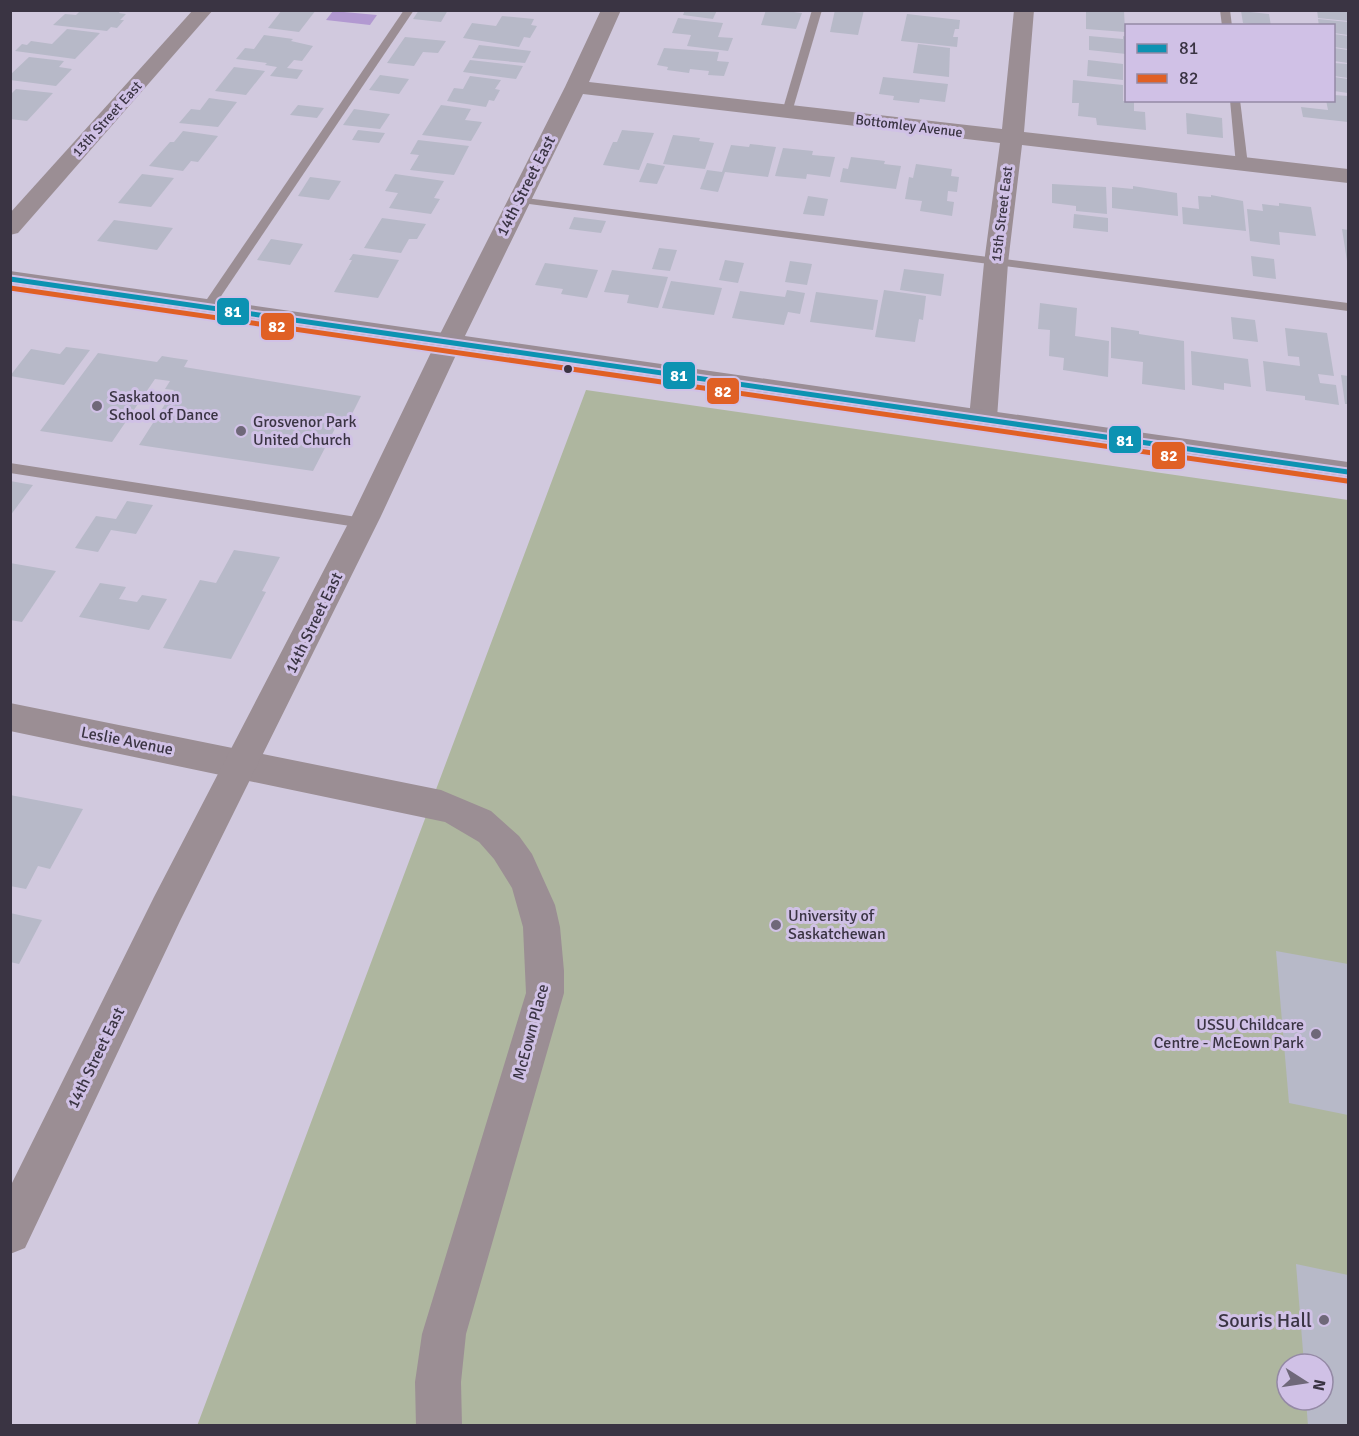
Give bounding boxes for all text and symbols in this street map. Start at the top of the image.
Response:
legend [1125,24,1335,102]
text: 81 [1179,37,1198,59]
text: 82 [1179,67,1198,89]
street label: 13th Street East [68,77,146,160]
street label: Bottomley Avenue [854,111,964,141]
street label: 14th Street East [492,132,560,240]
street label: 15th Street East [988,165,1016,263]
line badge: 81 [216,297,250,326]
text: 81 [224,302,242,322]
line badge: 82 [260,312,295,341]
text: 82 [268,317,286,337]
line badge: 81 [662,361,696,390]
unlabelled marker [562,363,574,375]
text: 81 [670,366,688,386]
line badge: 82 [706,377,740,405]
text: 82 [714,382,732,402]
place label: Saskatoon School of Dance [109,387,219,425]
marker: Saskatoon School of Dance [90,399,104,413]
place label: Grosvenor Park United Church [253,412,356,450]
marker: Grosvenor Park United Church [234,424,248,438]
line badge: 81 [1108,425,1142,454]
text: 81 [1116,431,1134,451]
line badge: 82 [1151,441,1186,470]
text: 82 [1160,446,1178,466]
street label: 14th Street East [281,569,347,677]
street label: Leslie Avenue [79,722,175,760]
place label: University of Saskatchewan [788,906,886,944]
marker: University of Saskatchewan [769,918,783,932]
street label: McEown Place [509,982,553,1082]
street label: 14th Street East [63,1004,129,1112]
place label: USSU Childcare Centre - McEown Park [1154,1015,1304,1053]
marker: USSU Childcare Centre - McEown Park [1309,1027,1323,1041]
place label: Souris Hall [1218,1308,1312,1333]
marker: Souris Hall [1317,1313,1331,1327]
north arrow [1275,1352,1335,1412]
text: N [1308,1377,1330,1392]

